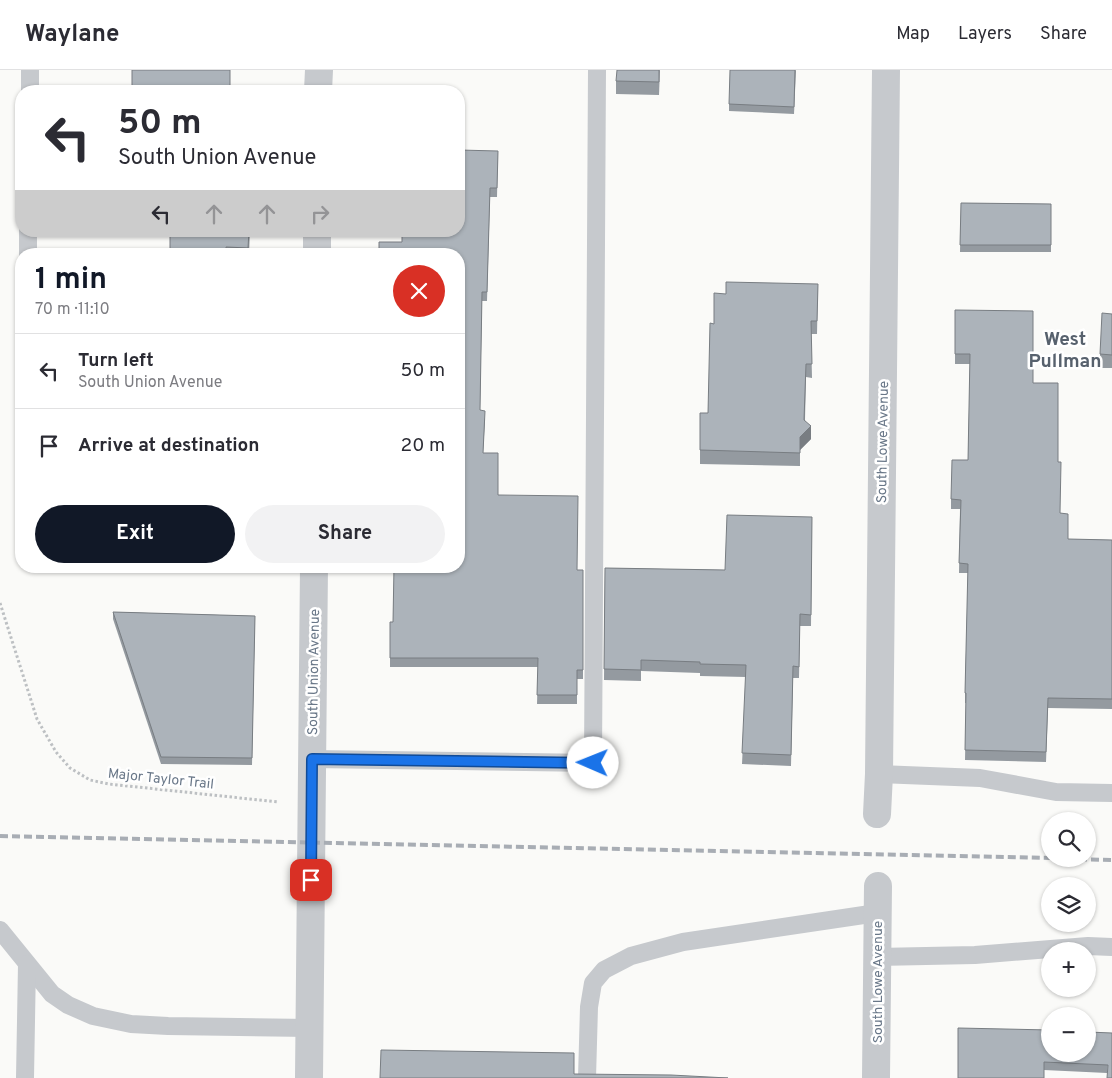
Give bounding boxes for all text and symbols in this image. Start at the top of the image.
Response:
text: Waylane [25,20,119,50]
text: Map [896,23,930,46]
text: Layers [958,23,1012,46]
text: Share [1040,23,1087,46]
text: 50 m [118,102,202,146]
icon: left [35,105,100,170]
text: South Union Avenue [118,145,316,172]
icon: left [147,200,175,228]
icon: ahead [200,200,228,228]
icon: ahead [253,200,281,228]
icon: right [306,200,334,228]
text: 1 min [35,262,107,299]
button: close [393,265,445,317]
text: 70 m · 11:10 [35,300,110,320]
district label: West Pullman [1028,328,1102,374]
text: Turn left [78,349,154,373]
icon: left [35,357,63,385]
text: 50 m [400,359,445,383]
text: South Union Avenue [78,373,222,393]
street label: South Lowe Avenue [874,381,893,503]
icon: arrive [35,432,63,460]
text: Arrive at destination [78,434,259,458]
text: 20 m [401,434,445,458]
button: Exit [35,505,235,563]
button: Share [245,505,445,563]
street label: South Union Avenue [305,609,324,735]
position arrow [566,736,618,788]
street label: Major Taylor Trail [107,765,215,794]
map controls [1041,812,1096,1062]
button: search [1041,812,1096,867]
pin [290,859,332,901]
icon: arrive [297,866,325,894]
button: layers [1041,877,1096,932]
street label: South Lowe Avenue [870,921,887,1043]
button: + [1041,942,1096,997]
button: − [1041,1007,1096,1062]

